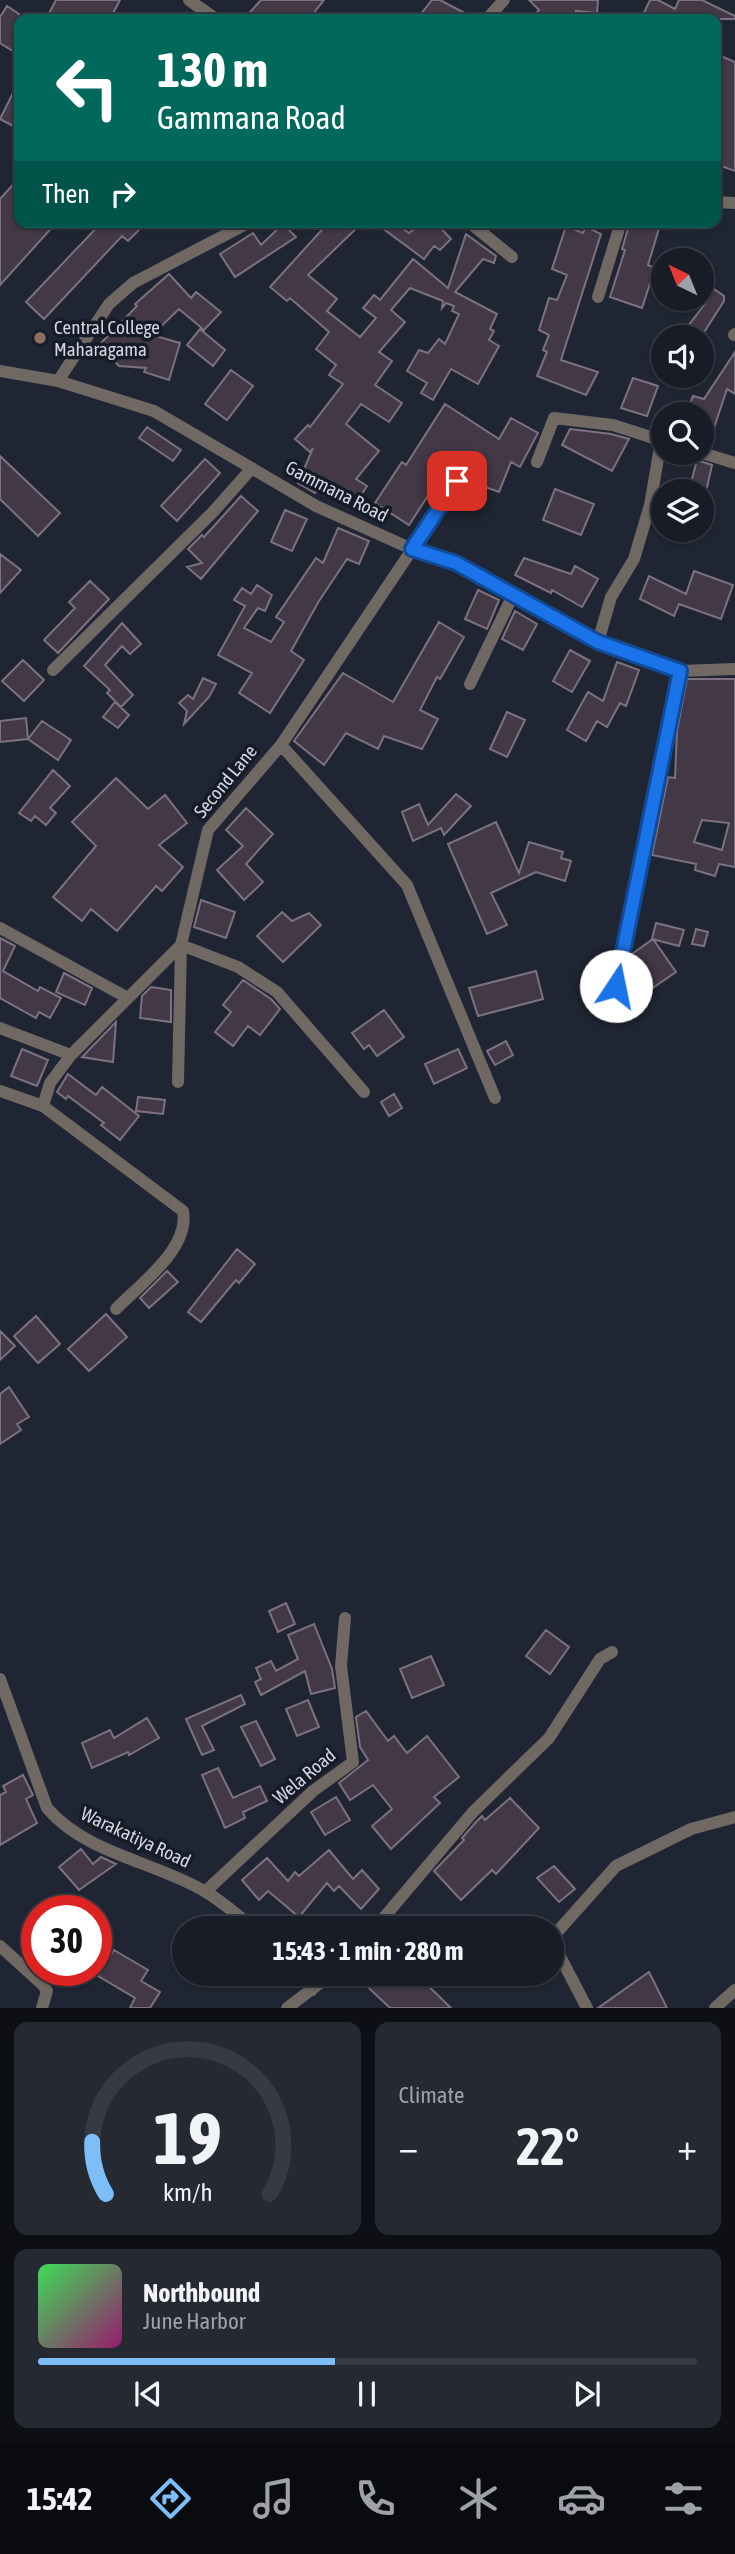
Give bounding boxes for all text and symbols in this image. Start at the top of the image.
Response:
text: 130 m [157,41,268,97]
icon: left [42,42,133,133]
text: Gammana Road [157,99,346,136]
icon: right [104,175,142,213]
text: Then [42,179,90,209]
north arrow [651,248,714,312]
map controls [651,248,714,542]
place label: Central College Maharagama [54,316,160,360]
button: sound [651,325,714,388]
marker: Central College Maharagama [32,330,48,346]
button: search [651,402,714,465]
pin [427,451,487,511]
street label: Gammana Road [282,456,392,526]
icon: arrive [438,462,476,500]
button: layers [651,479,714,542]
street label: Second Lane [189,740,261,822]
position arrow [579,949,653,1023]
street label: Wela Road [268,1744,340,1808]
street label: Warakatiya Road [78,1802,194,1872]
speed limit sign: 30 [21,1895,112,1986]
text: 15:43 · 1 min · 280 m [273,1936,463,1966]
text: Climate [399,2082,464,2108]
text: 19 [153,2097,221,2180]
text: 22° [516,2116,579,2176]
text: − [399,2125,418,2168]
text: + [677,2125,697,2168]
text: km/h [162,2178,212,2206]
text: Northbound [143,2278,260,2308]
text: June Harbor [143,2308,246,2334]
icon: previous [129,2375,167,2413]
icon: pause [348,2375,386,2413]
icon: next [568,2375,606,2413]
icon: directions [146,2474,195,2523]
icon: music [249,2474,298,2523]
icon: phone [351,2474,400,2523]
icon: climate [454,2474,503,2523]
icon: car [557,2474,606,2523]
icon: filters [659,2474,708,2523]
text: 15:42 [27,2480,93,2517]

